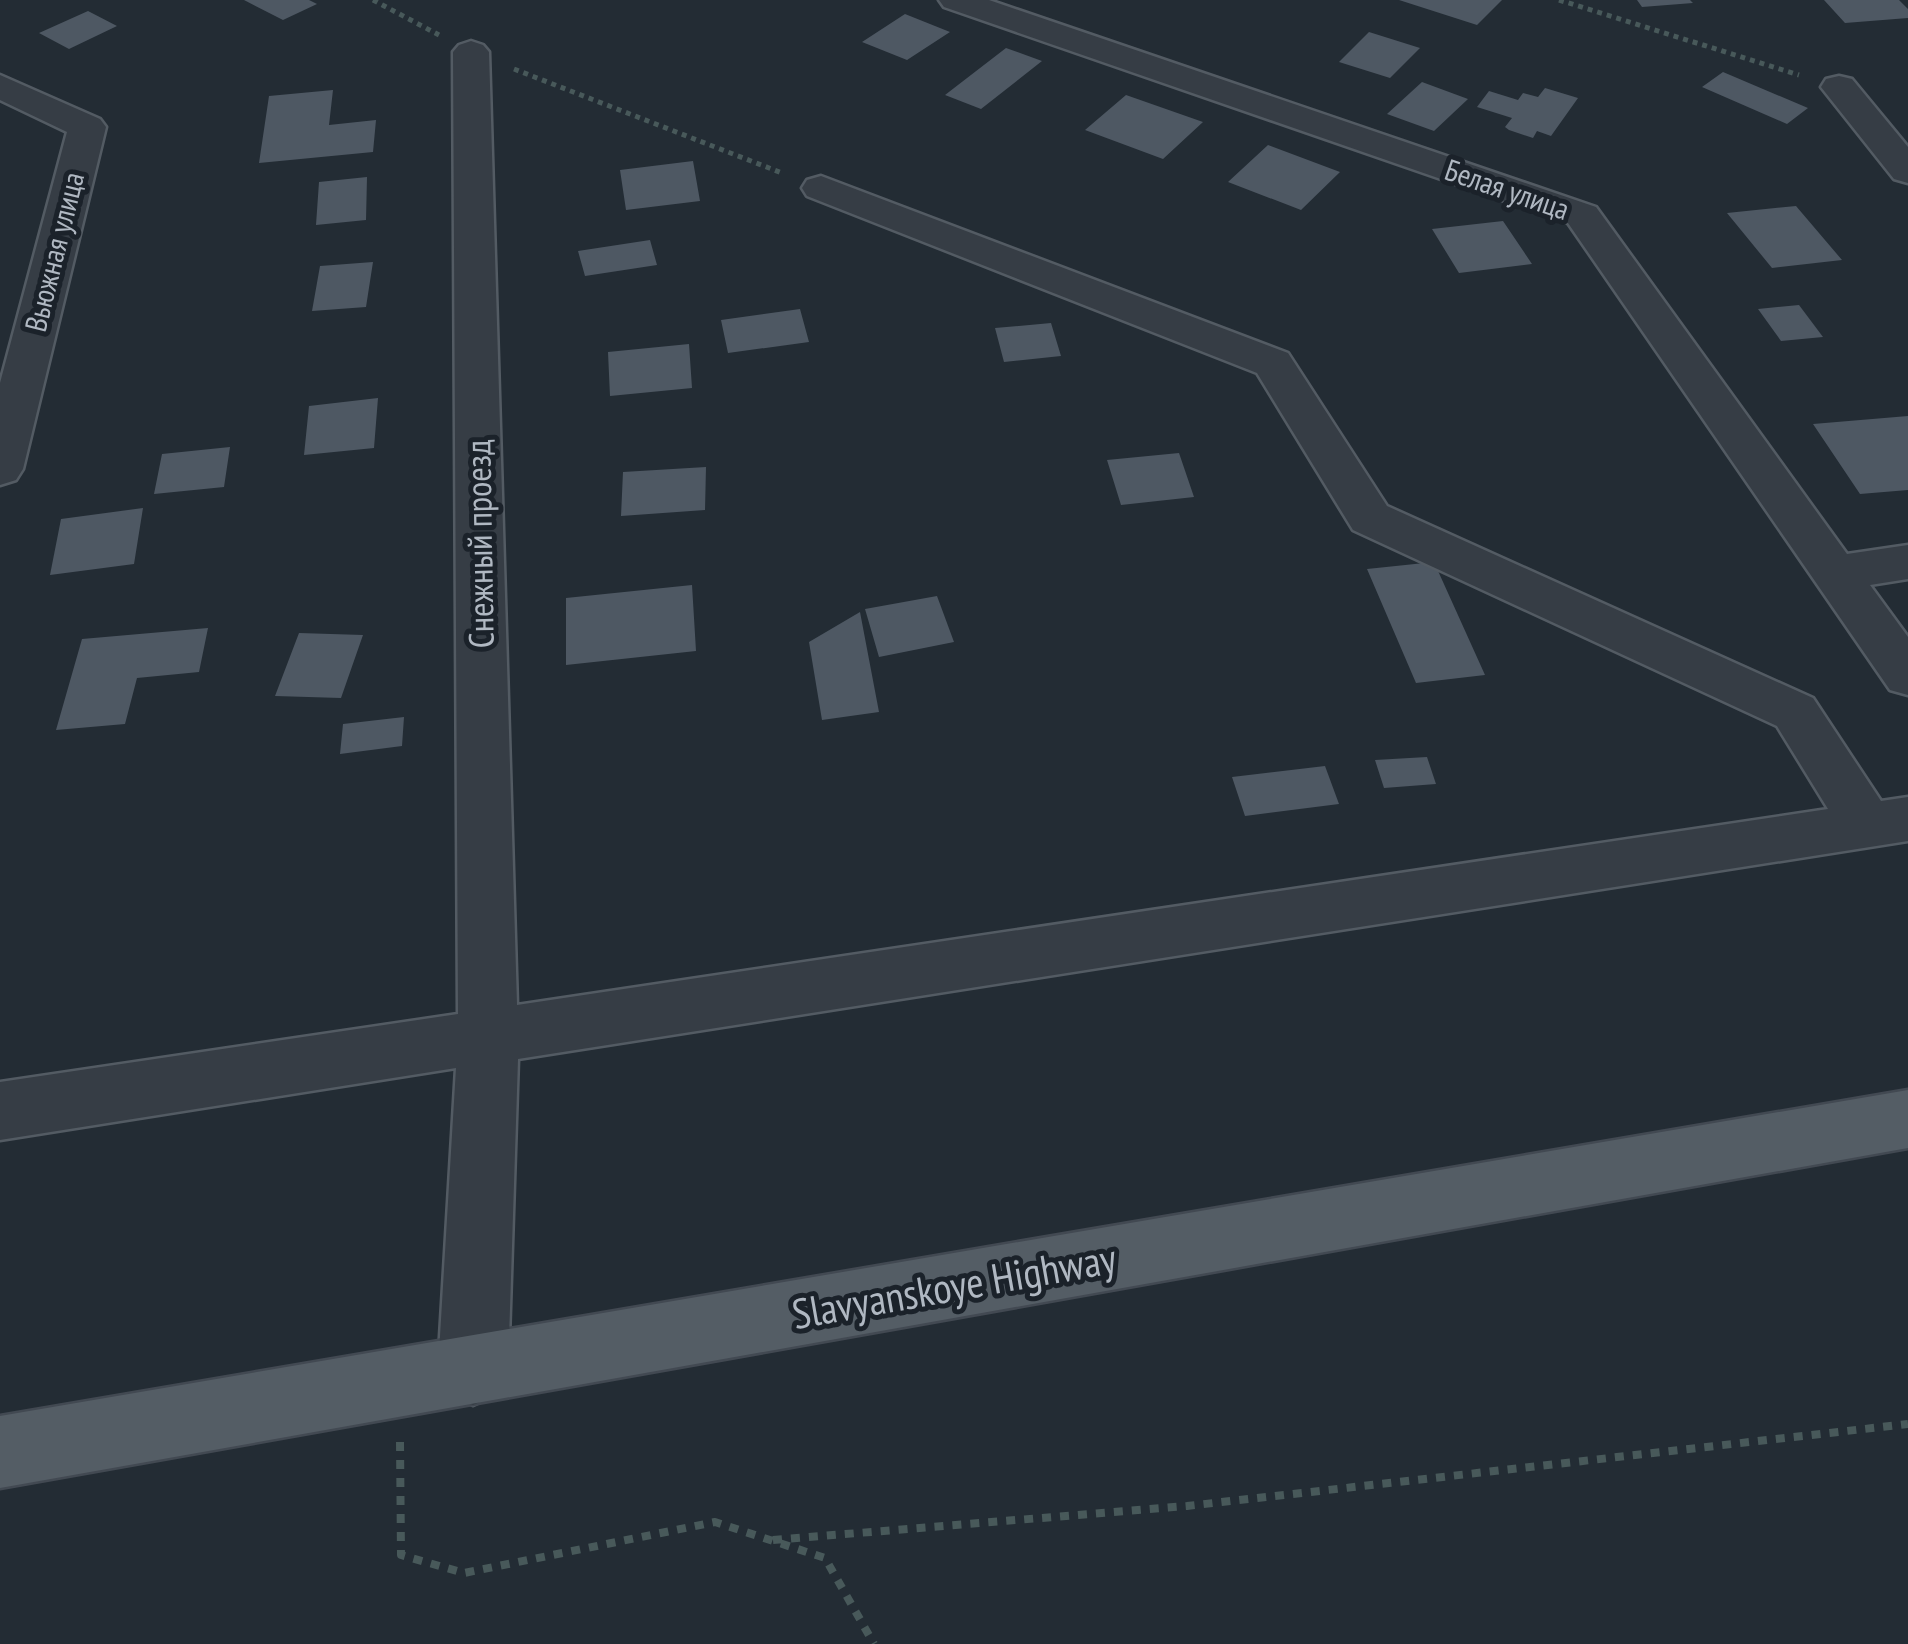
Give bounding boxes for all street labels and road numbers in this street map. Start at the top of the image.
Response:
street label: Белая улица [1440,149,1575,228]
street label: Вьюжная улица [15,168,92,336]
street label: Снежный проезд [454,439,504,649]
street label: Slavyanskoye Highway [788,1230,1120,1341]

